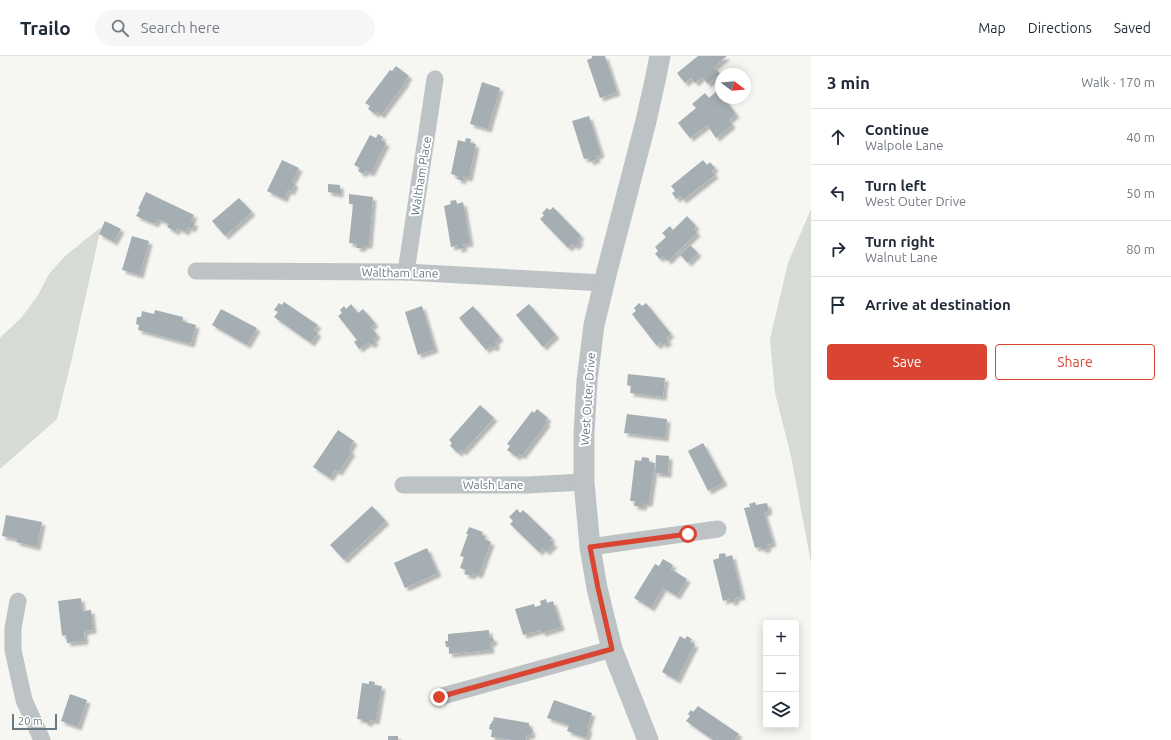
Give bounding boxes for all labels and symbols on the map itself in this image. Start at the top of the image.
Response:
north arrow [715,68,751,104]
street label: Waltham Place [408,136,433,216]
street label: Waltham Lane [362,265,439,280]
street label: West Outer Drive [578,352,597,446]
street label: Walsh Lane [463,478,523,491]
route start [679,525,697,543]
route end [430,688,448,706]
scale bar [12,712,57,731]

